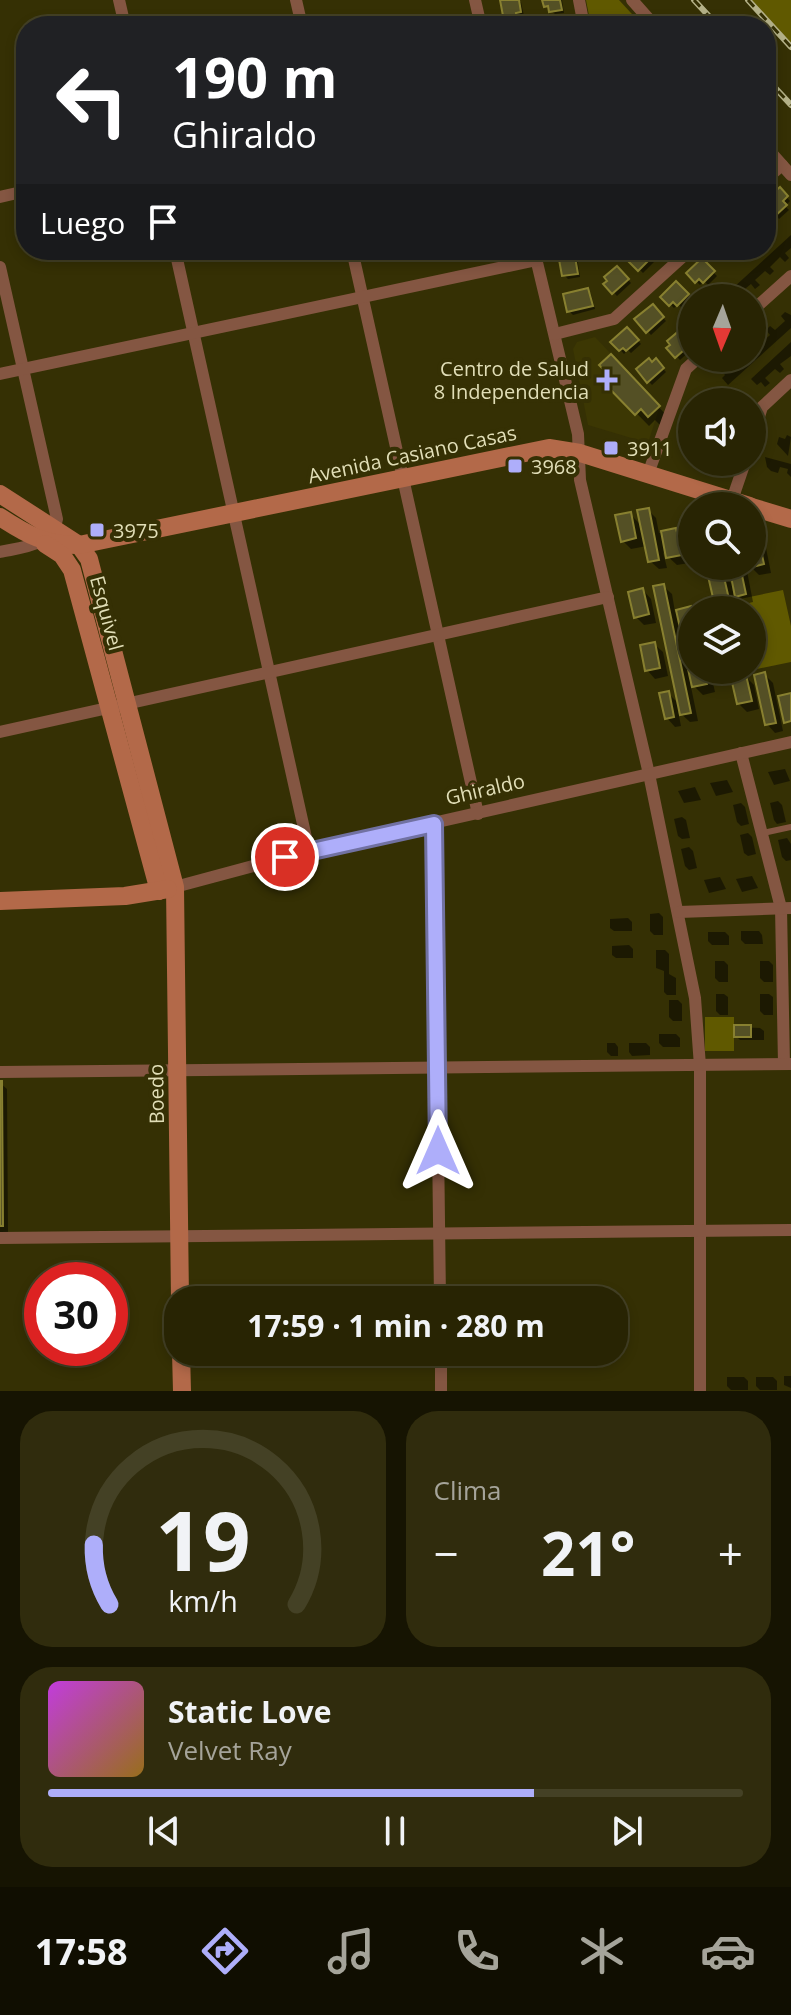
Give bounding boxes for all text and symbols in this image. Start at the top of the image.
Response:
text: 190 m [172,38,338,114]
icon: left [40,48,144,152]
text: Ghiraldo [172,110,317,159]
icon: arrive [141,200,185,244]
text: Luego [40,202,125,243]
north arrow [678,284,766,372]
map controls [678,284,766,684]
place label: Centro de Salud 8 Independencia [434,355,589,405]
marker: Centro de Salud 8 Independencia [596,369,618,391]
button: sound [678,388,766,476]
street label: Avenida Casiano Casas [305,419,519,489]
place label: 3911 [627,435,673,462]
marker: 3911 [602,439,620,457]
place label: 3968 [531,453,577,480]
marker: 3968 [506,457,524,475]
button: search [678,492,766,580]
place label: 3975 [113,517,159,544]
marker: 3975 [88,521,106,539]
street label: Esquivel [84,573,130,653]
button: layers [678,596,766,684]
street label: Ghiraldo [443,767,527,811]
pin [251,823,319,891]
icon: arrive [263,835,307,879]
street label: Boedo [142,1064,170,1124]
position arrow [396,1109,480,1193]
speed limit sign: 30 [24,1262,128,1366]
text: 17:59 · 1 min · 280 m [247,1305,545,1346]
text: Clima [434,1472,502,1508]
text: 19 [155,1482,250,1595]
text: 21° [541,1512,635,1594]
text: − [434,1523,459,1583]
text: + [718,1523,743,1583]
text: km/h [168,1581,237,1620]
text: Static Love [168,1691,331,1732]
text: Velvet Ray [168,1732,292,1768]
icon: previous [142,1809,186,1853]
icon: pause [373,1809,417,1853]
icon: next [605,1809,649,1853]
icon: directions [197,1923,253,1979]
icon: music [323,1923,379,1979]
icon: phone [449,1923,505,1979]
icon: climate [574,1923,630,1979]
icon: car [700,1923,756,1979]
text: 17:58 [35,1927,127,1976]

